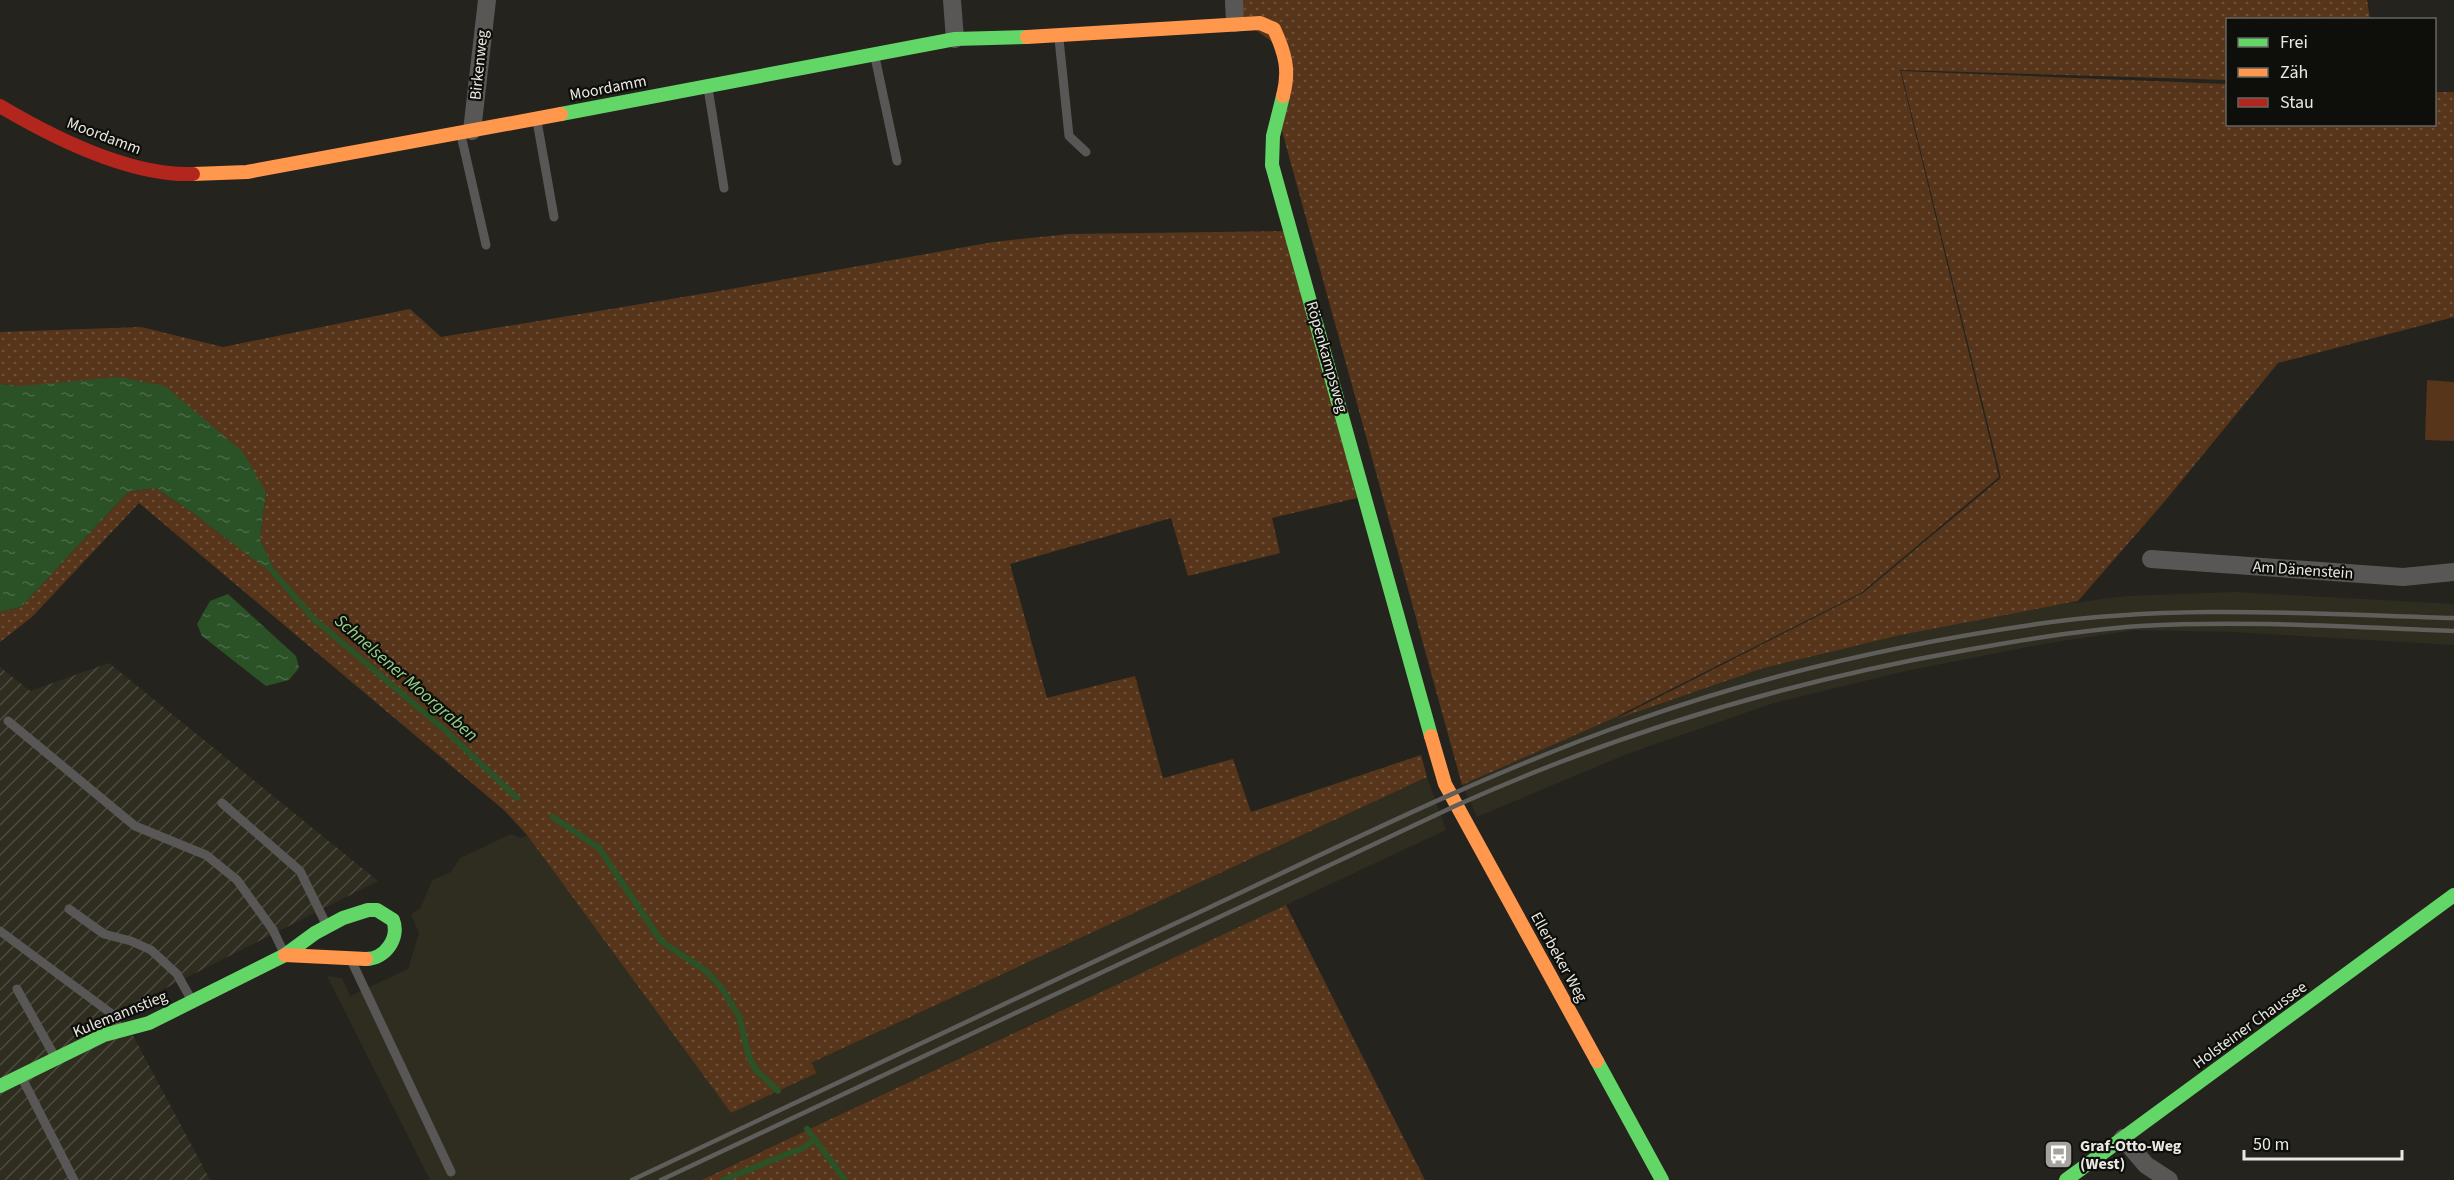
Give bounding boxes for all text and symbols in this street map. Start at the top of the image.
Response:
legend [2226,18,2436,126]
street label: Birkenweg [464,29,494,101]
text: Frei [2280,30,2308,55]
text: Zäh [2280,60,2308,85]
street label: Moordamm [568,70,648,106]
text: Stau [2280,90,2314,115]
street label: Moordamm [64,112,144,160]
street label: Röpenkampsweg [1301,299,1353,415]
street label: Am Dänenstein [2252,556,2354,584]
water label: Schnelsener Moorgraben [329,609,483,747]
street label: Ellerbeker Weg [1525,908,1593,1006]
street label: Holsteiner Chaussee [2189,976,2312,1074]
street label: Kulemannstieg [69,985,171,1043]
scale bar [2244,1123,2402,1161]
text: 50 m [2253,1132,2289,1157]
place label: Graf-Otto-Weg (West) [2080,1135,2182,1175]
bus stop icon: Graf-Otto-Weg (West) [2043,1139,2075,1171]

